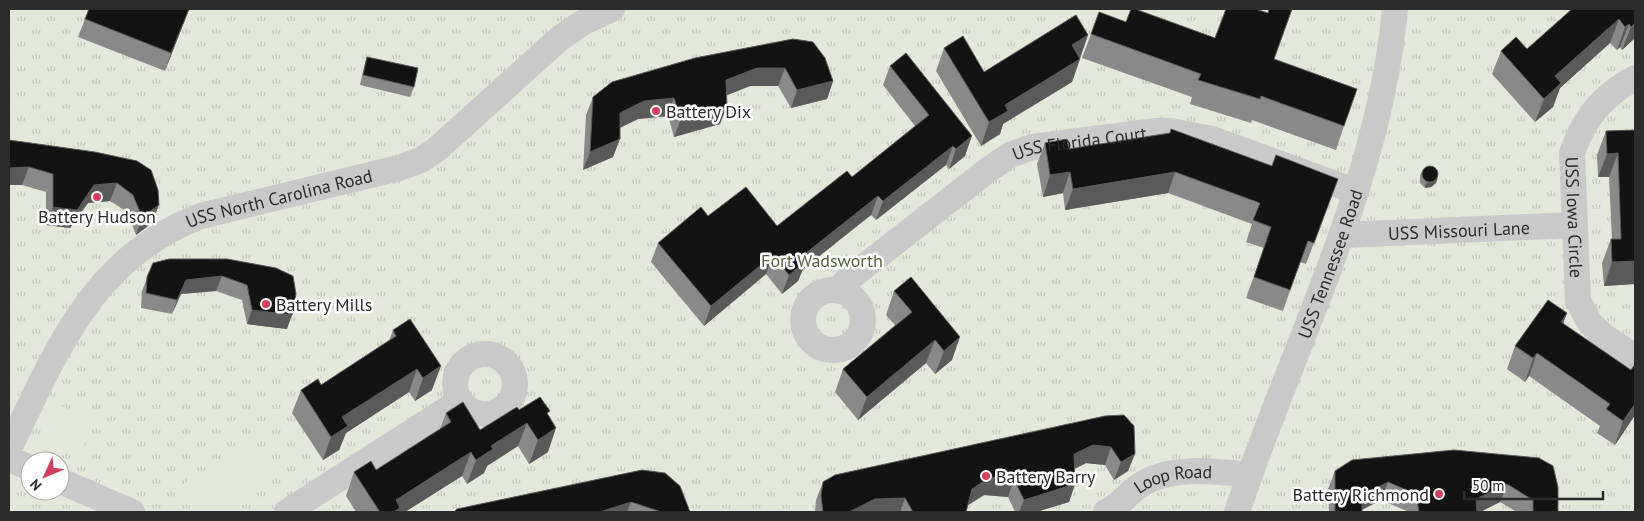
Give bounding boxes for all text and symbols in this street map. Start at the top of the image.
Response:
place label: Battery Dix [666,100,751,123]
marker: Battery Dix [650,105,662,117]
street label: USS Florida Court [1009,121,1148,165]
street label: USS Iowa Circle [1561,156,1589,278]
street label: USS North Carolina Road [182,163,375,233]
street label: USS Tennessee Road [1292,186,1367,342]
marker: Battery Hudson [91,191,103,203]
place label: Battery Hudson [38,205,156,228]
street label: USS Missouri Lane [1387,215,1530,245]
park label: Fort Wadsworth [761,249,883,272]
place label: Battery Mills [276,293,372,316]
marker: Battery Mills [260,298,272,310]
north arrow [20,451,70,501]
street label: Loop Road [1129,460,1213,498]
place label: Battery Barry [996,465,1096,488]
scale bar [1464,468,1603,500]
marker: Battery Barry [980,470,992,482]
text: N [26,475,45,495]
text: 50 m [1472,476,1505,495]
place label: Battery Richmond [1292,483,1429,506]
marker: Battery Richmond [1433,488,1445,500]

